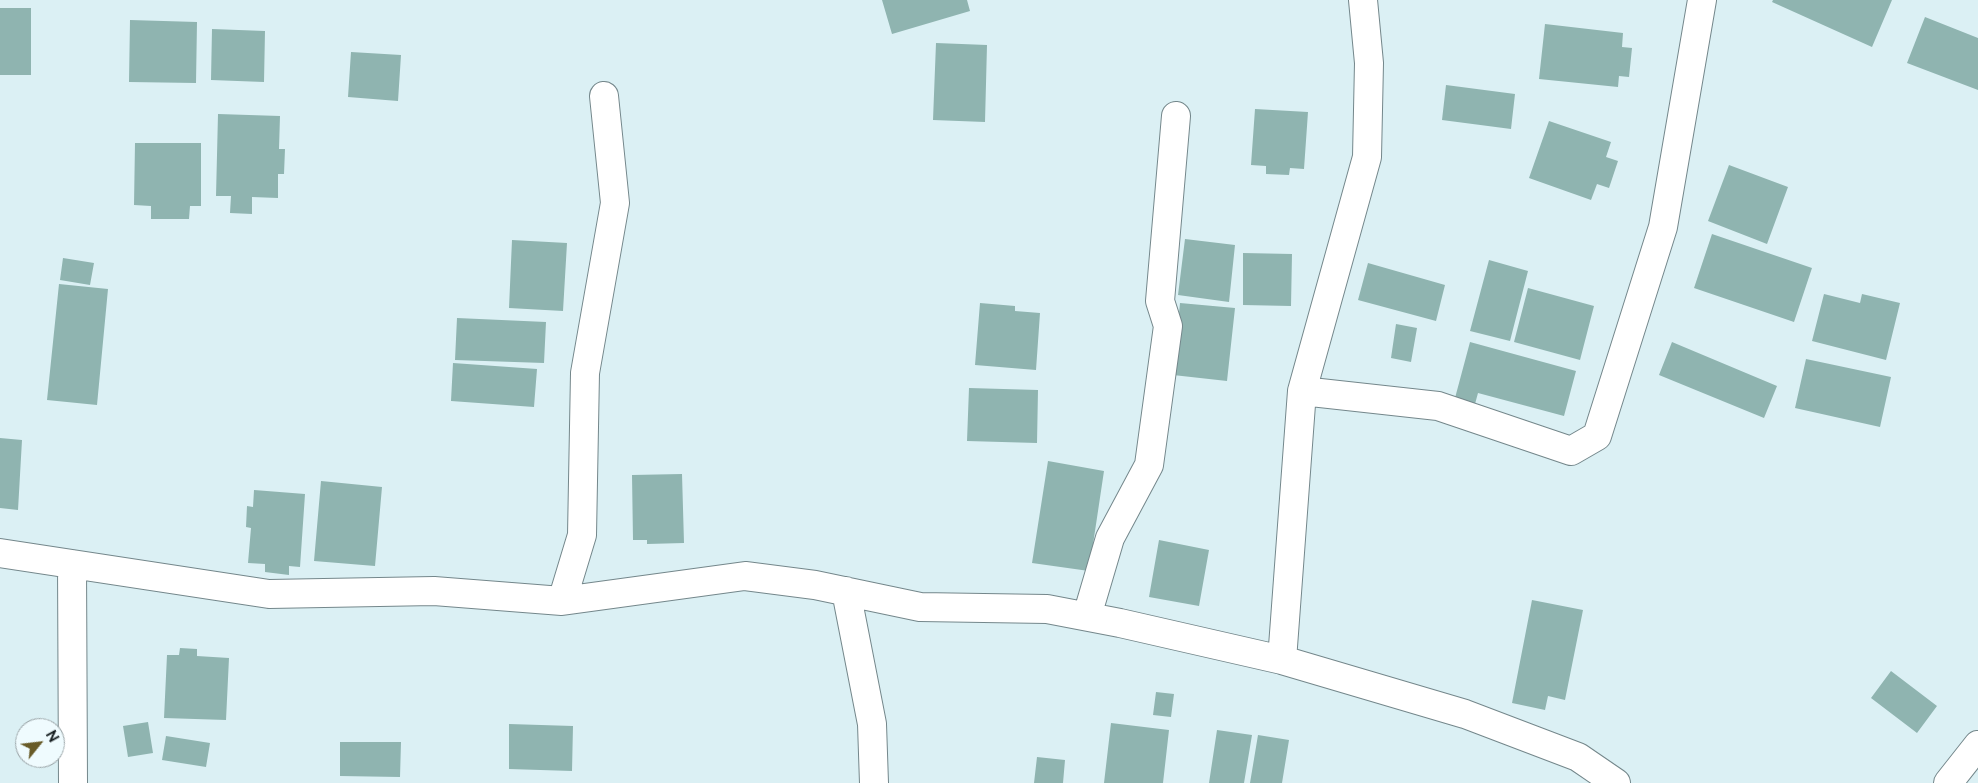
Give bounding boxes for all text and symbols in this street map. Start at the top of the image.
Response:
north arrow [15,718,65,768]
text: N [43,728,62,745]

